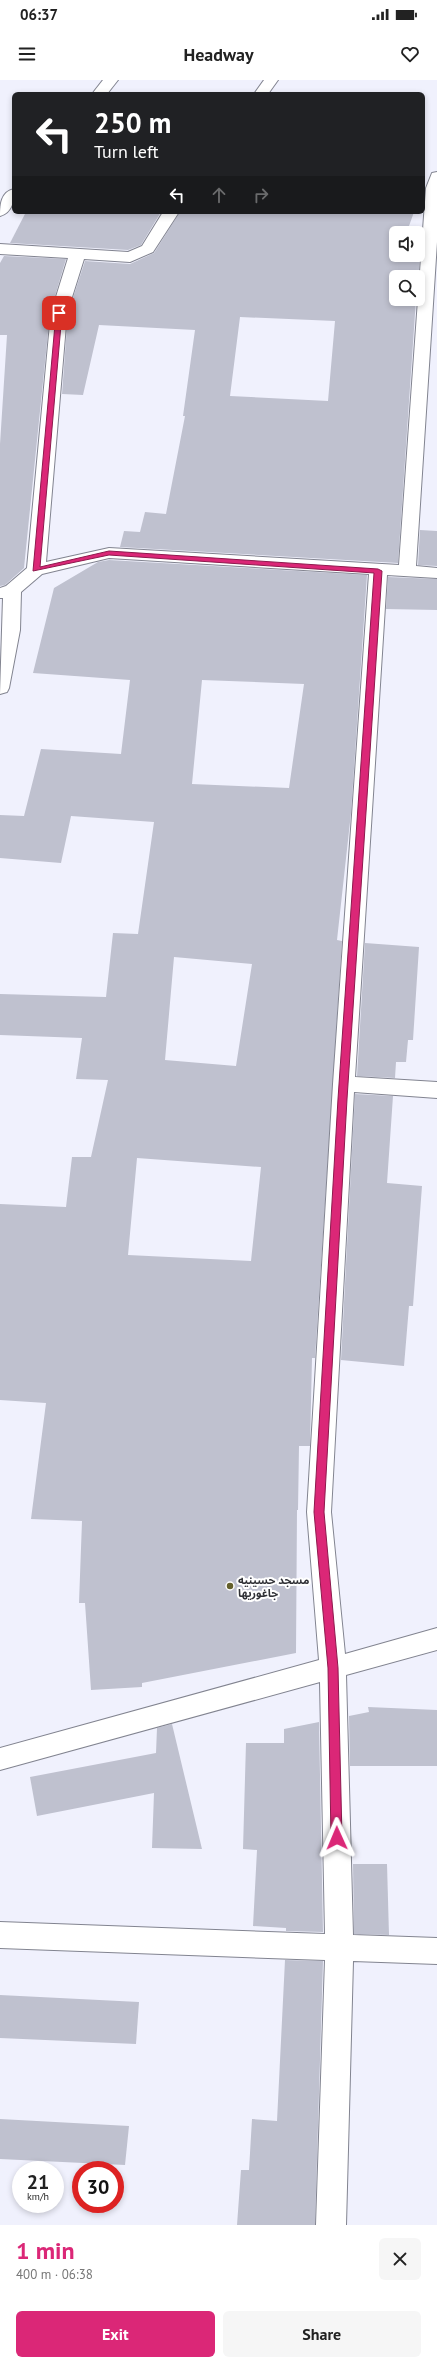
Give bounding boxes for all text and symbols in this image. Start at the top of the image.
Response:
text: 06:37 [20,5,58,24]
icon: menu [16,43,38,65]
text: Headway [183,43,254,66]
icon: heart [399,43,421,65]
text: 250 m [94,104,171,141]
icon: left [28,108,80,160]
text: Turn left [94,140,159,163]
icon: left [166,184,188,206]
icon: ahead [208,184,230,206]
icon: right [250,184,272,206]
map controls [389,226,425,306]
button: sound [389,226,425,262]
button: search [389,270,425,306]
pin [42,296,76,330]
icon: arrive [48,302,70,324]
place label: مسجد حسینیه جاغوریها [238,1573,309,1600]
marker: مسجد حسینیه جاغوریها [225,1581,235,1591]
position arrow [316,1817,358,1859]
speed limit sign: 30 [72,2161,124,2213]
text: 21 [27,2169,49,2195]
text: km/h [27,2190,49,2203]
text: 1 min [16,2235,75,2266]
button: close [379,2238,421,2280]
text: 400 m · 06:38 [16,2266,93,2283]
button: Exit [16,2311,215,2357]
button: Share [223,2311,421,2357]

